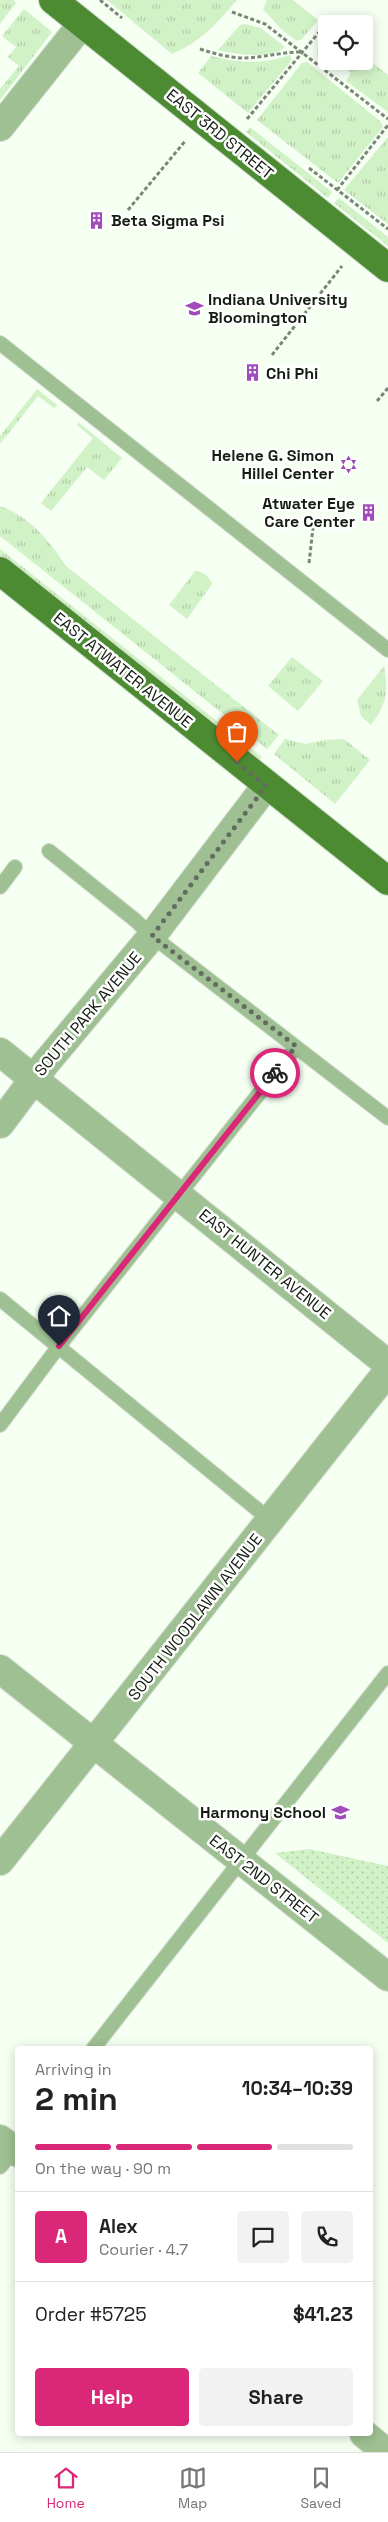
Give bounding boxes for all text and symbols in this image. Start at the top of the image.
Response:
map controls [318,15,373,70]
button: locate [318,15,373,70]
street label: EAST 3RD STREET [162,84,278,184]
building icon: Beta Sigma Psi [87,210,107,230]
place label: Beta Sigma Psi [111,210,225,231]
place label: Indiana University Bloomington [208,289,348,328]
school or university icon: Indiana University Bloomington [184,298,204,318]
building icon: Chi Phi [242,363,262,383]
place label: Chi Phi [266,363,318,384]
place label: Helene G. Simon Hillel Center [211,445,334,484]
synagogue icon: Helene G. Simon Hillel Center [338,454,358,474]
place label: Atwater Eye Care Center [262,493,355,532]
building icon: Atwater Eye Care Center [359,502,379,522]
street label: EAST ATWATER AVENUE [49,607,197,733]
pin [216,711,258,762]
icon: bag [223,718,251,746]
street label: SOUTH PARK AVENUE [30,947,146,1081]
courier [250,1048,300,1098]
icon: bike [261,1059,289,1087]
street label: EAST HUNTER AVENUE [195,1204,335,1324]
pin [38,1295,80,1346]
icon: home [45,1302,73,1330]
street label: SOUTH WOODLAWN AVENUE [123,1529,267,1705]
place label: Harmony School [200,1802,326,1823]
school or university icon: Harmony School [330,1802,350,1822]
street label: EAST 2ND STREET [205,1830,323,1928]
text: Arriving in [35,2059,112,2080]
text: 10:34–10:39 [242,2076,353,2101]
text: 2 min [35,2079,118,2119]
text: On the way · 90 m [35,2158,171,2179]
button: chat [237,2211,289,2263]
button: phone [301,2211,353,2263]
text: Alex [99,2214,138,2239]
text: A [55,2224,67,2249]
text: Courier · 4.7 [99,2239,188,2260]
text: Order #5725 [35,2302,147,2327]
text: $41.23 [293,2302,353,2327]
button: Help [35,2368,189,2426]
button: Share [199,2368,353,2426]
tab: Home [47,2464,85,2512]
tab: Map [178,2464,207,2512]
tab: Saved [301,2464,341,2512]

